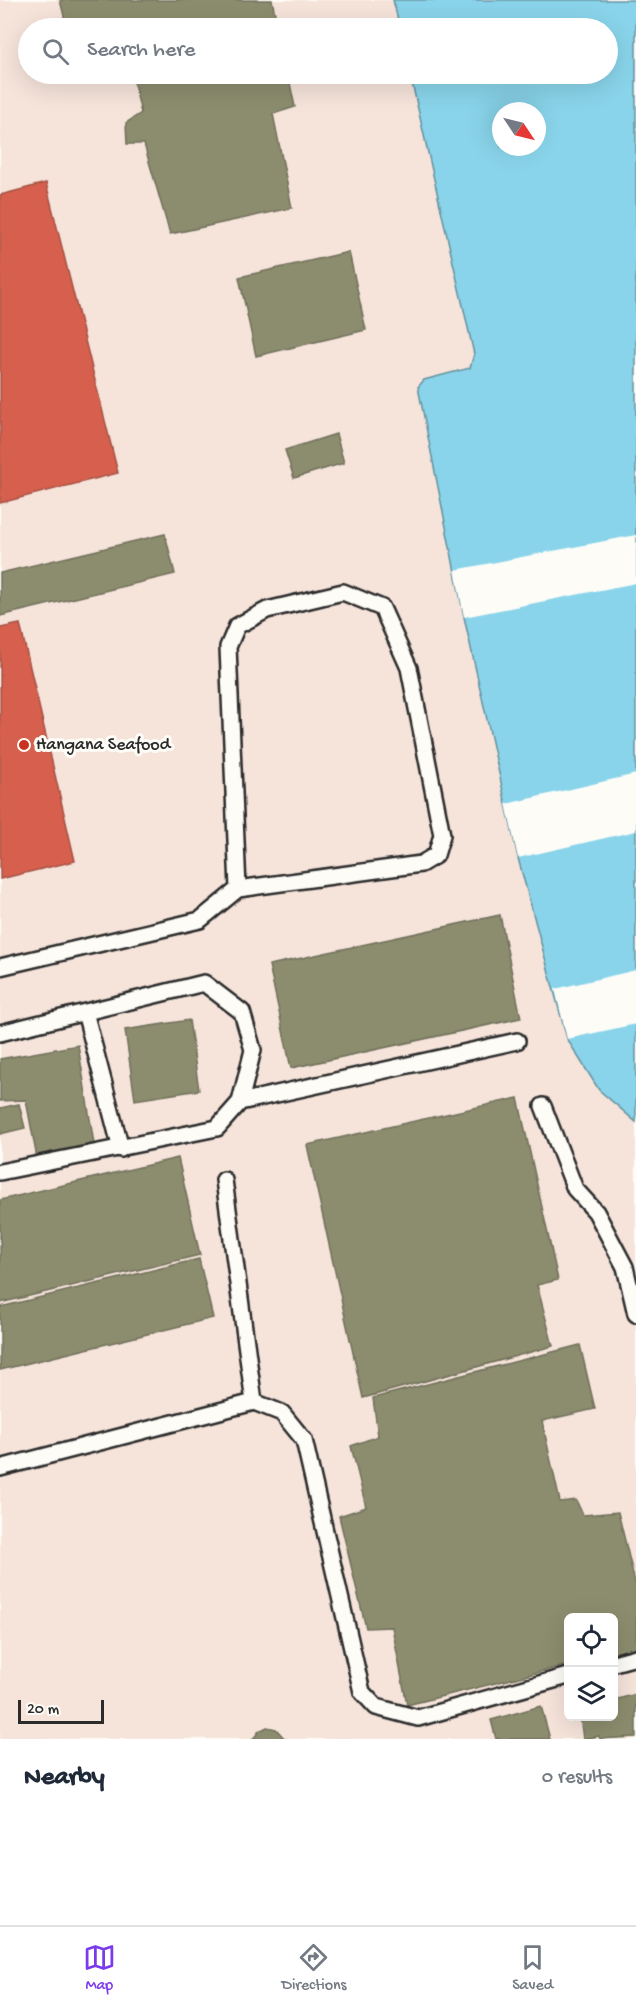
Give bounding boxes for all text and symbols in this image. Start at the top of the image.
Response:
search box [18,18,618,84]
icon: search [39,35,72,68]
text: Search here [87,38,195,64]
north arrow [492,102,546,156]
place label: Hangana Seafood [36,735,172,756]
marker: Hangana Seafood [17,738,31,752]
map controls [564,1613,618,1721]
button: locate [564,1613,618,1667]
button: layers [564,1667,618,1721]
scale bar [18,1697,104,1724]
text: 20 m [27,1701,59,1720]
text: Nearby [24,1763,105,1794]
text: 0 results [542,1767,612,1790]
tab: Map [83,1941,116,1996]
tab: Directions [281,1941,347,1996]
tab: Saved [512,1941,553,1996]

